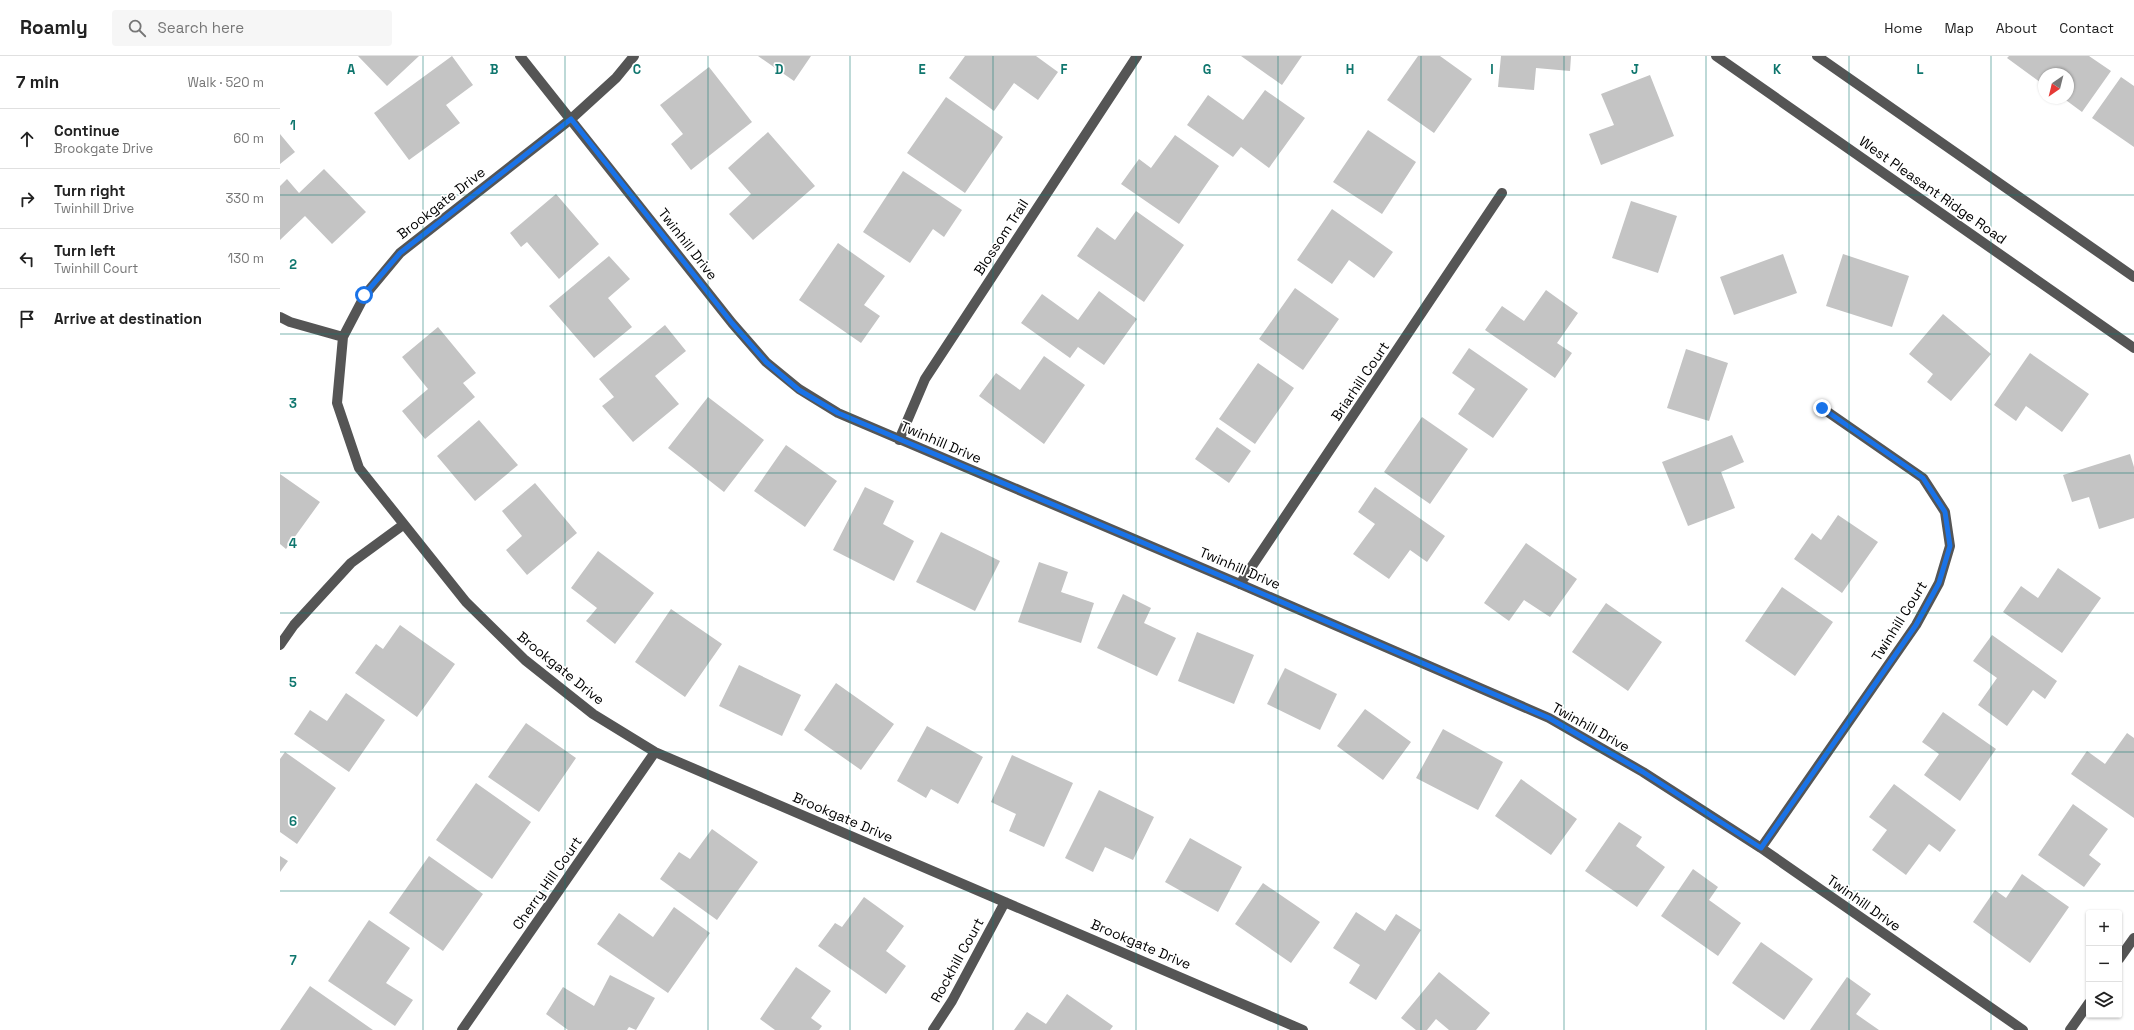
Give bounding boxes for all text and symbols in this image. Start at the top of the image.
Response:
search box [112,10,392,46]
text: Roamly [20,15,88,40]
icon: search [126,17,148,39]
text: Search here [158,18,244,37]
text: Home [1884,19,1922,37]
text: Map [1944,19,1974,37]
text: About [1996,19,2037,37]
text: Contact [2059,19,2114,37]
text: A [347,61,356,78]
text: B [490,61,499,78]
text: C [633,61,641,78]
text: D [775,61,784,78]
text: E [918,61,926,78]
text: F [1061,61,1068,78]
text: G [1203,61,1211,78]
text: H [1346,61,1354,78]
text: I [1490,61,1494,78]
text: J [1631,61,1639,78]
text: K [1773,61,1782,78]
text: L [1916,61,1924,78]
north arrow [2038,68,2074,104]
text: 7 min [16,71,59,93]
text: Walk · 520 m [188,74,264,91]
text: 1 [290,117,296,134]
text: Continue [54,121,120,140]
icon: ahead [16,128,38,150]
text: 60 m [233,130,264,147]
street label: West Pleasant Ridge Road [1856,132,2010,248]
text: Brookgate Drive [54,140,153,157]
street label: Brookgate Drive [393,163,489,243]
text: Turn right [54,181,125,200]
icon: right [16,188,38,210]
text: 330 m [225,190,264,207]
street label: Blossom Trail [970,196,1032,278]
text: Twinhill Drive [54,200,134,217]
street label: Twinhill Drive [654,204,722,284]
text: Turn left [54,241,116,260]
icon: left [16,248,38,270]
text: 130 m [228,250,264,267]
text: 2 [289,256,297,273]
text: Twinhill Court [54,260,138,277]
route start [355,286,373,304]
icon: arrive [16,308,38,330]
text: Arrive at destination [54,309,202,328]
street label: Briarhill Court [1327,338,1393,424]
text: 3 [289,395,297,412]
route end [1813,399,1831,417]
street label: Twinhill Drive [898,417,984,467]
text: 4 [289,535,297,552]
street label: Twinhill Drive [1197,543,1283,593]
street label: Twinhill Court [1867,578,1931,664]
street label: Brookgate Drive [514,627,608,709]
text: 5 [289,674,297,691]
street label: Twinhill Drive [1549,698,1633,756]
street label: Brookgate Drive [790,788,896,846]
text: 6 [289,813,297,830]
street label: Cherry Hill Court [508,833,586,933]
street label: Twinhill Drive [1823,871,1905,935]
map controls [2086,910,2122,1018]
button: + [2086,910,2122,946]
street label: Rockhill Court [926,915,988,1005]
street label: Brookgate Drive [1088,915,1194,973]
button: − [2086,946,2122,982]
text: 7 [289,952,297,969]
button: layers [2086,982,2122,1018]

